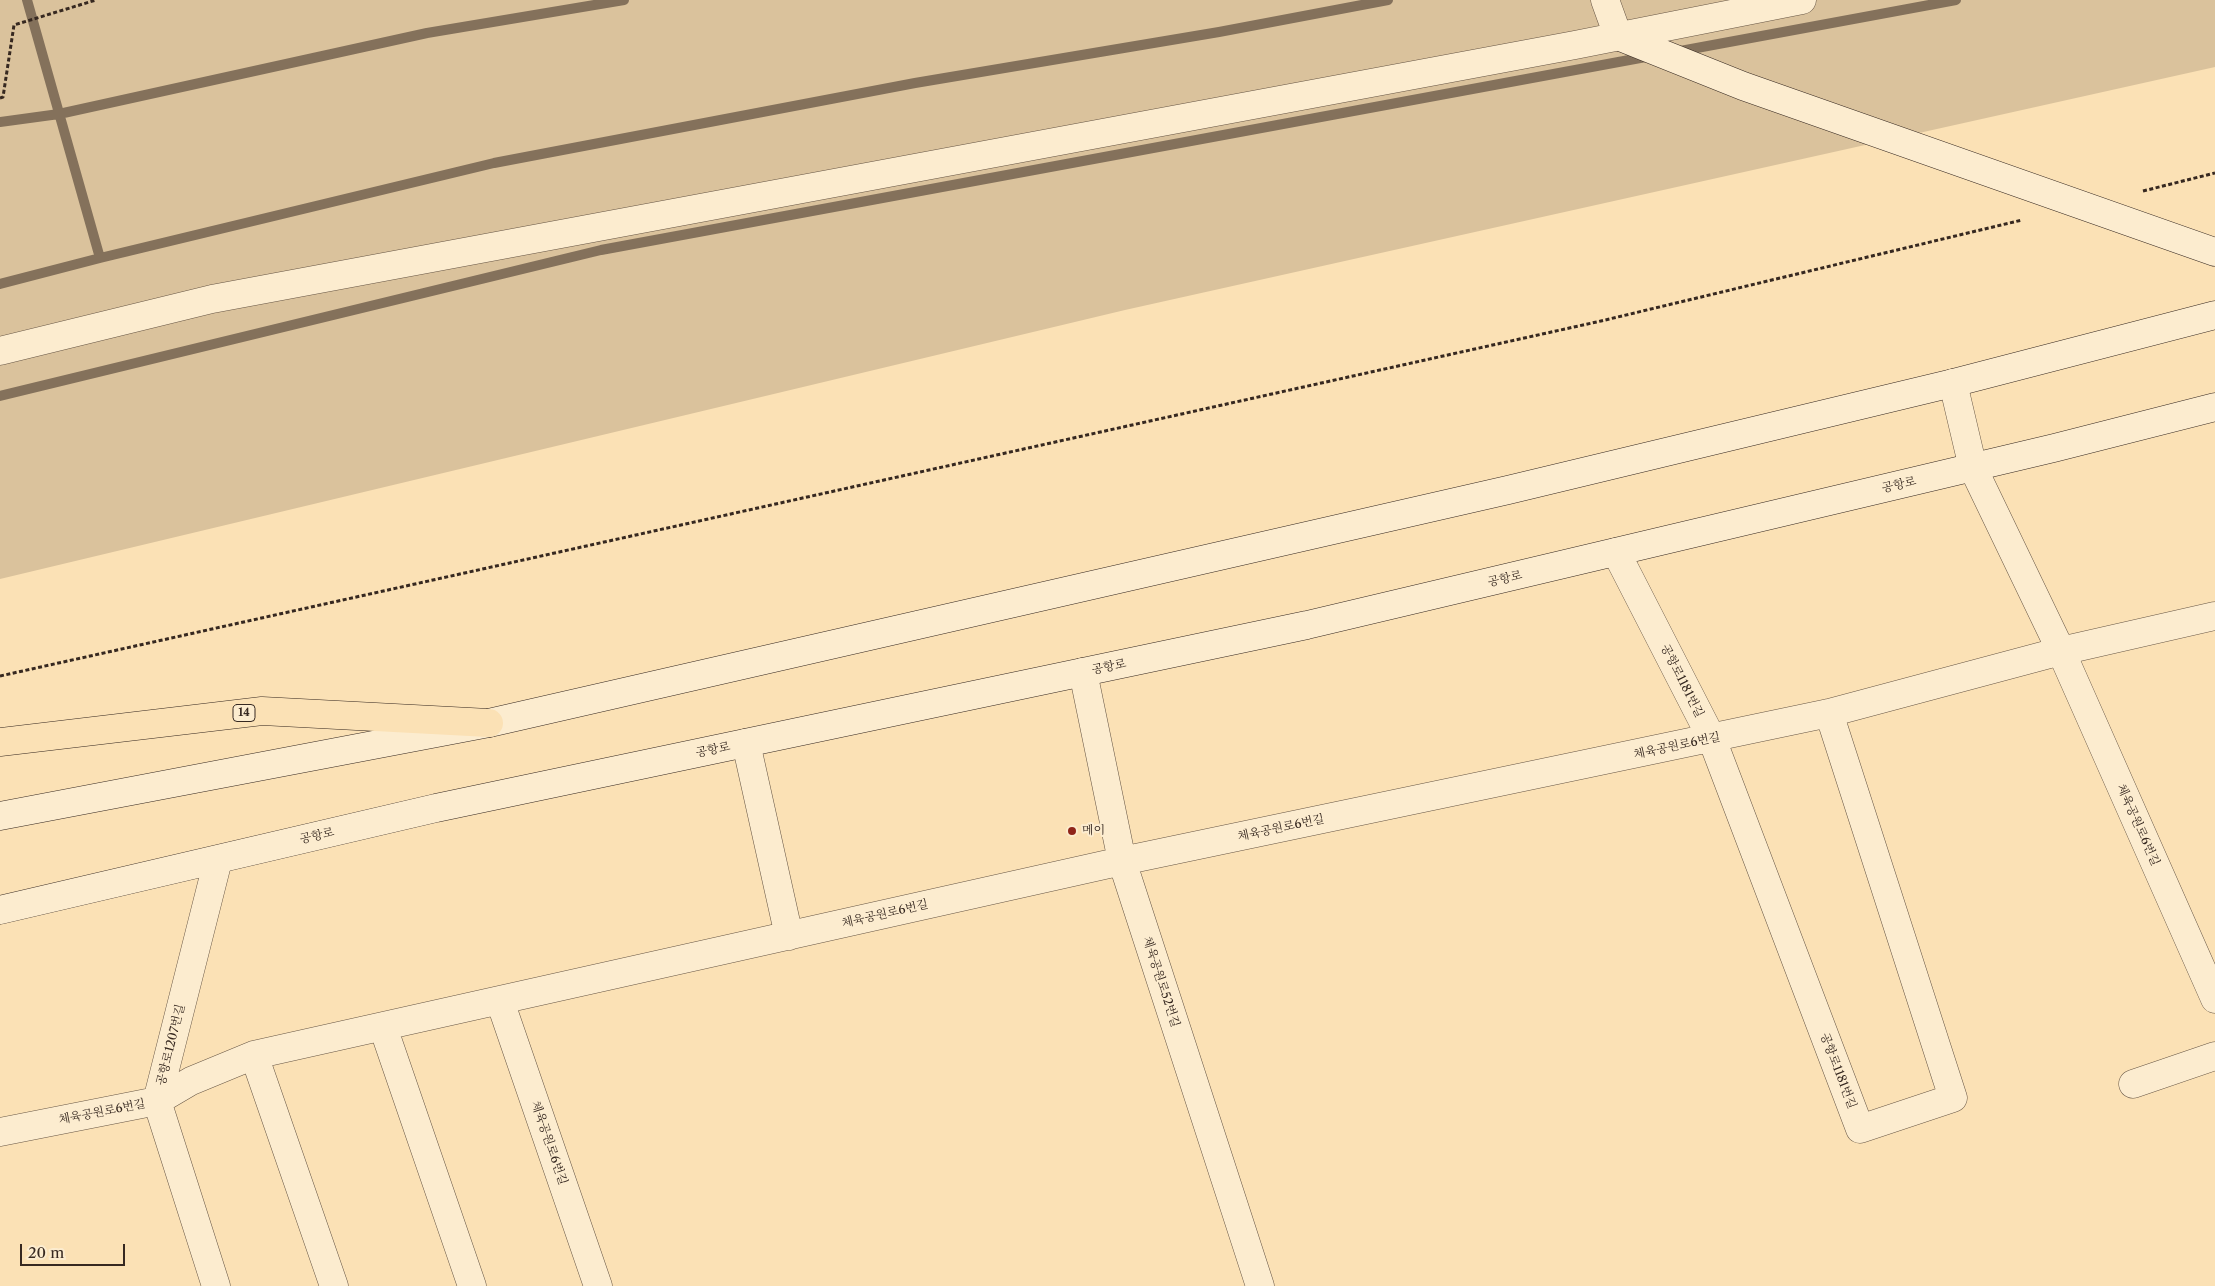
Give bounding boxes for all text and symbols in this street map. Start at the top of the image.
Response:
street label: 공항로 [1880,474,1918,496]
street label: 공항로 [1486,568,1524,590]
street label: 공항로1181번길 [1657,642,1707,720]
street label: 공항로 [1090,656,1128,678]
road number: 14 [233,704,255,721]
street label: 체육공원로6번길 [1632,730,1722,762]
street label: 공항로 [694,739,732,761]
street label: 체육공원로6번길 [2113,782,2163,868]
street label: 체육공원로6번길 [1236,812,1326,844]
place label: 메이 [1082,824,1105,838]
street label: 공항로 [298,825,336,847]
marker: 메이 [1066,825,1078,837]
street label: 체육공원로6번길 [840,897,930,931]
street label: 체육공원로52번길 [1140,935,1182,1029]
street label: 공항로1207번길 [154,1003,188,1087]
street label: 공항로1181번길 [1817,1031,1859,1111]
street label: 체육공원로6번길 [57,1097,147,1127]
street label: 체육공원로6번길 [528,1099,570,1187]
scale bar [22,1234,128,1266]
text: 20 m [28,1243,64,1262]

